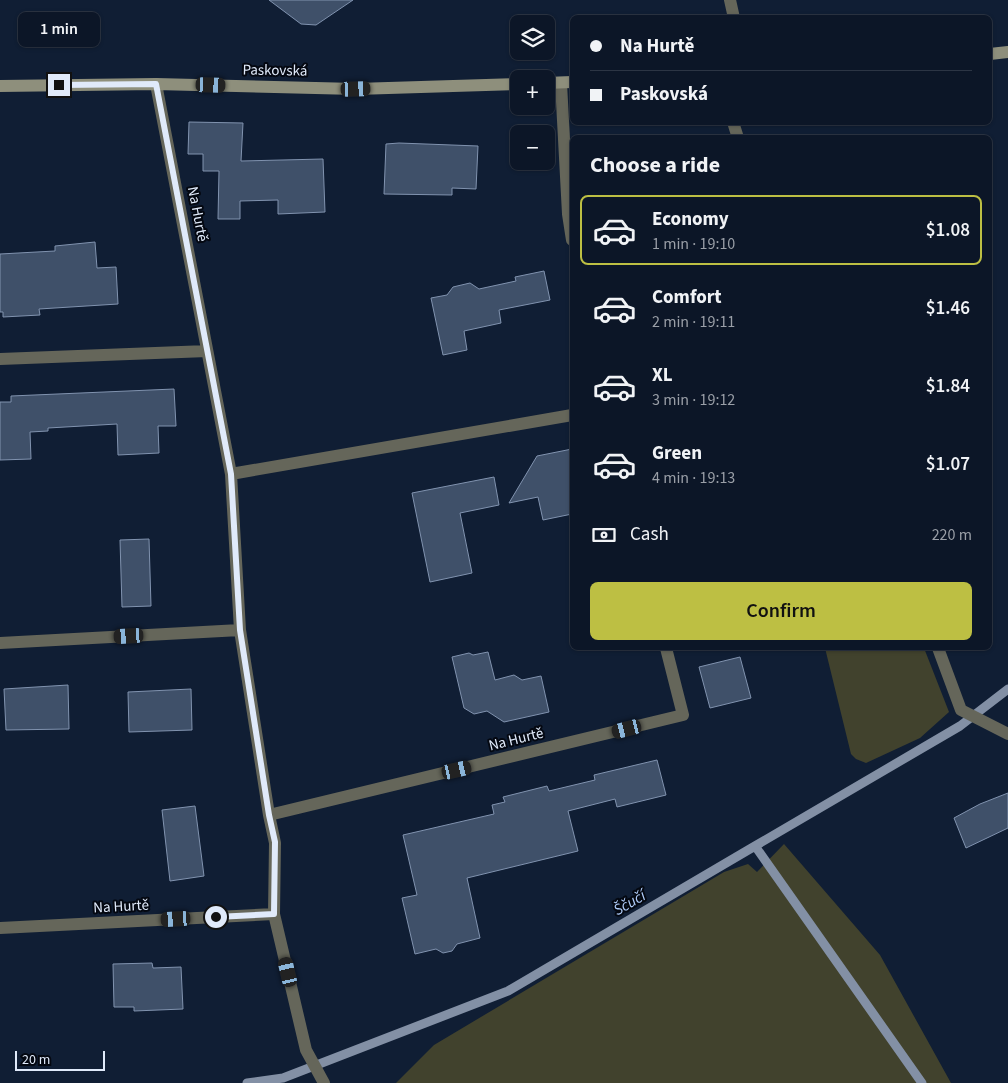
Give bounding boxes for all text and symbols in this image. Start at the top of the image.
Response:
callout: 1 min [18,12,100,48]
map controls [510,15,555,170]
button: layers [510,15,555,60]
text: 1 min [40,18,78,40]
text: Na Hurtě [620,33,694,60]
street label: Paskovská [242,59,308,82]
button: + [510,70,555,115]
route end [48,74,70,96]
car [195,77,226,93]
car [340,81,371,97]
text: Paskovská [620,81,708,108]
button: − [510,125,555,170]
text: Choose a ride [590,149,720,181]
street label: Na Hurtě [182,185,213,243]
text: Economy [652,206,729,233]
icon: car [592,208,637,253]
text: $1.08 [926,217,970,244]
text: 1 min · 19:10 [652,233,735,255]
text: Comfort [652,284,722,311]
icon: car [592,286,637,331]
text: $1.46 [926,295,970,322]
text: 2 min · 19:11 [652,311,735,333]
text: XL [652,362,673,389]
icon: car [592,364,637,409]
text: $1.84 [926,373,970,400]
text: 3 min · 19:12 [652,389,735,411]
text: Green [652,440,702,467]
icon: car [592,442,637,487]
text: $1.07 [926,451,970,478]
text: 4 min · 19:13 [652,467,735,489]
icon: cash [590,521,618,549]
text: Cash [630,521,669,548]
text: 220 m [932,524,972,546]
button: Confirm [590,582,972,640]
car [113,628,144,644]
car [610,718,643,740]
street label: Na Hurtě [487,723,546,756]
car [440,759,473,781]
water label: Ščučí [609,884,652,921]
street label: Na Hurtě [93,895,149,918]
route start [205,906,227,928]
car [160,911,191,927]
car [277,956,298,988]
scale bar [15,1048,105,1071]
text: 20 m [22,1050,50,1070]

